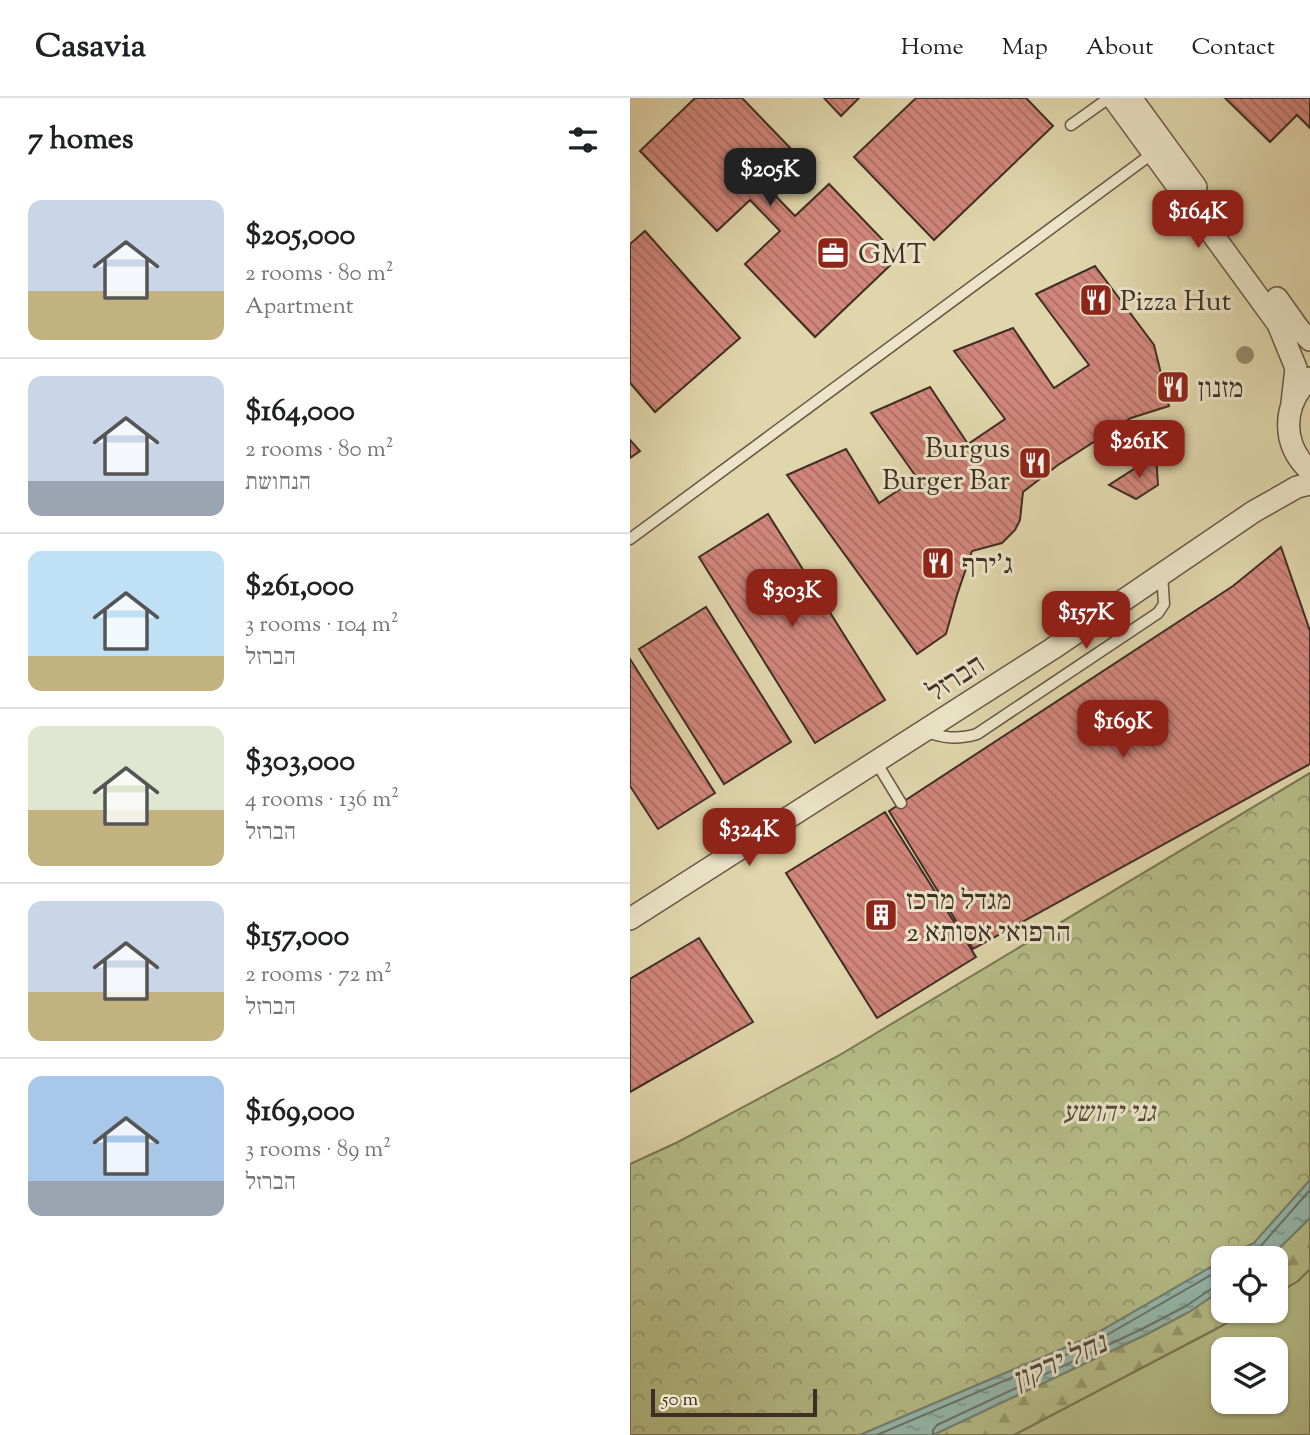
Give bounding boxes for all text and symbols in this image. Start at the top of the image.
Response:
text: Casavia [35,24,146,72]
text: Home [901,31,964,65]
text: Map [1002,31,1048,65]
text: About [1086,31,1153,65]
text: Contact [1191,31,1275,65]
text: 7 homes [28,119,133,162]
icon: filters [564,121,602,159]
pin: $205K [721,148,819,208]
text: $205K [740,154,800,187]
pin: $164K [1149,190,1247,250]
text: $164K [1168,196,1228,229]
text: $205,000 [245,215,355,258]
icon: home [84,228,168,312]
office icon: GMT [814,234,852,272]
place label: GMT [858,236,927,276]
text: 2 rooms · 80 m² [245,258,393,291]
restaurant icon: Pizza Hut [1077,281,1115,319]
place label: Pizza Hut [1120,283,1232,323]
text: Apartment [245,291,354,324]
restaurant icon: מזנון [1154,368,1192,406]
place label: מזנון [1198,370,1244,410]
text: $164,000 [245,391,355,434]
icon: home [84,404,168,488]
pin: $261K [1090,420,1188,480]
text: $261K [1110,426,1168,459]
place label: Burgus Burger Bar [882,430,1010,502]
text: 2 rooms · 80 m² [245,434,393,467]
restaurant icon: Burgus Burger Bar [1016,444,1054,482]
text: הנחושת [245,467,311,500]
restaurant icon: ג'ירף [919,544,957,582]
place label: ג'ירף [962,546,1013,586]
text: $261,000 [245,566,354,609]
pin: $303K [743,570,841,629]
text: $303K [762,575,822,608]
icon: home [84,579,168,663]
pin: $157K [1037,592,1135,651]
text: $157K [1058,597,1114,630]
text: 3 rooms · 104 m² [245,609,399,642]
text: הברזל [245,642,296,675]
street label: הברזל [920,646,994,713]
pin: $169K [1074,700,1172,760]
text: $169K [1093,706,1153,739]
text: $303,000 [245,741,355,784]
icon: home [84,754,168,838]
text: 4 rooms · 136 m² [245,784,399,817]
pin: $324K [700,808,798,868]
text: $324K [719,814,779,847]
text: הברזל [245,817,296,850]
place label: מגדל מרכז הרפואי אסותא 2 [906,882,1071,954]
building icon: מגדל מרכז הרפואי אסותא 2 [862,896,900,934]
text: $157,000 [245,916,349,959]
icon: home [84,929,168,1013]
text: 2 rooms · 72 m² [245,959,392,992]
text: הברזל [245,992,296,1025]
text: $169,000 [245,1091,355,1134]
park label: גני יהושע [1062,1094,1157,1134]
icon: home [84,1104,168,1188]
text: 3 rooms · 89 m² [245,1134,391,1167]
text: הברזל [245,1167,296,1200]
map controls [1211,1246,1288,1414]
button: locate [1211,1246,1288,1323]
water label: נחל ירקון [1006,1323,1116,1403]
button: layers [1211,1337,1288,1414]
scale bar [651,1386,817,1418]
text: 50 m [662,1387,698,1414]

